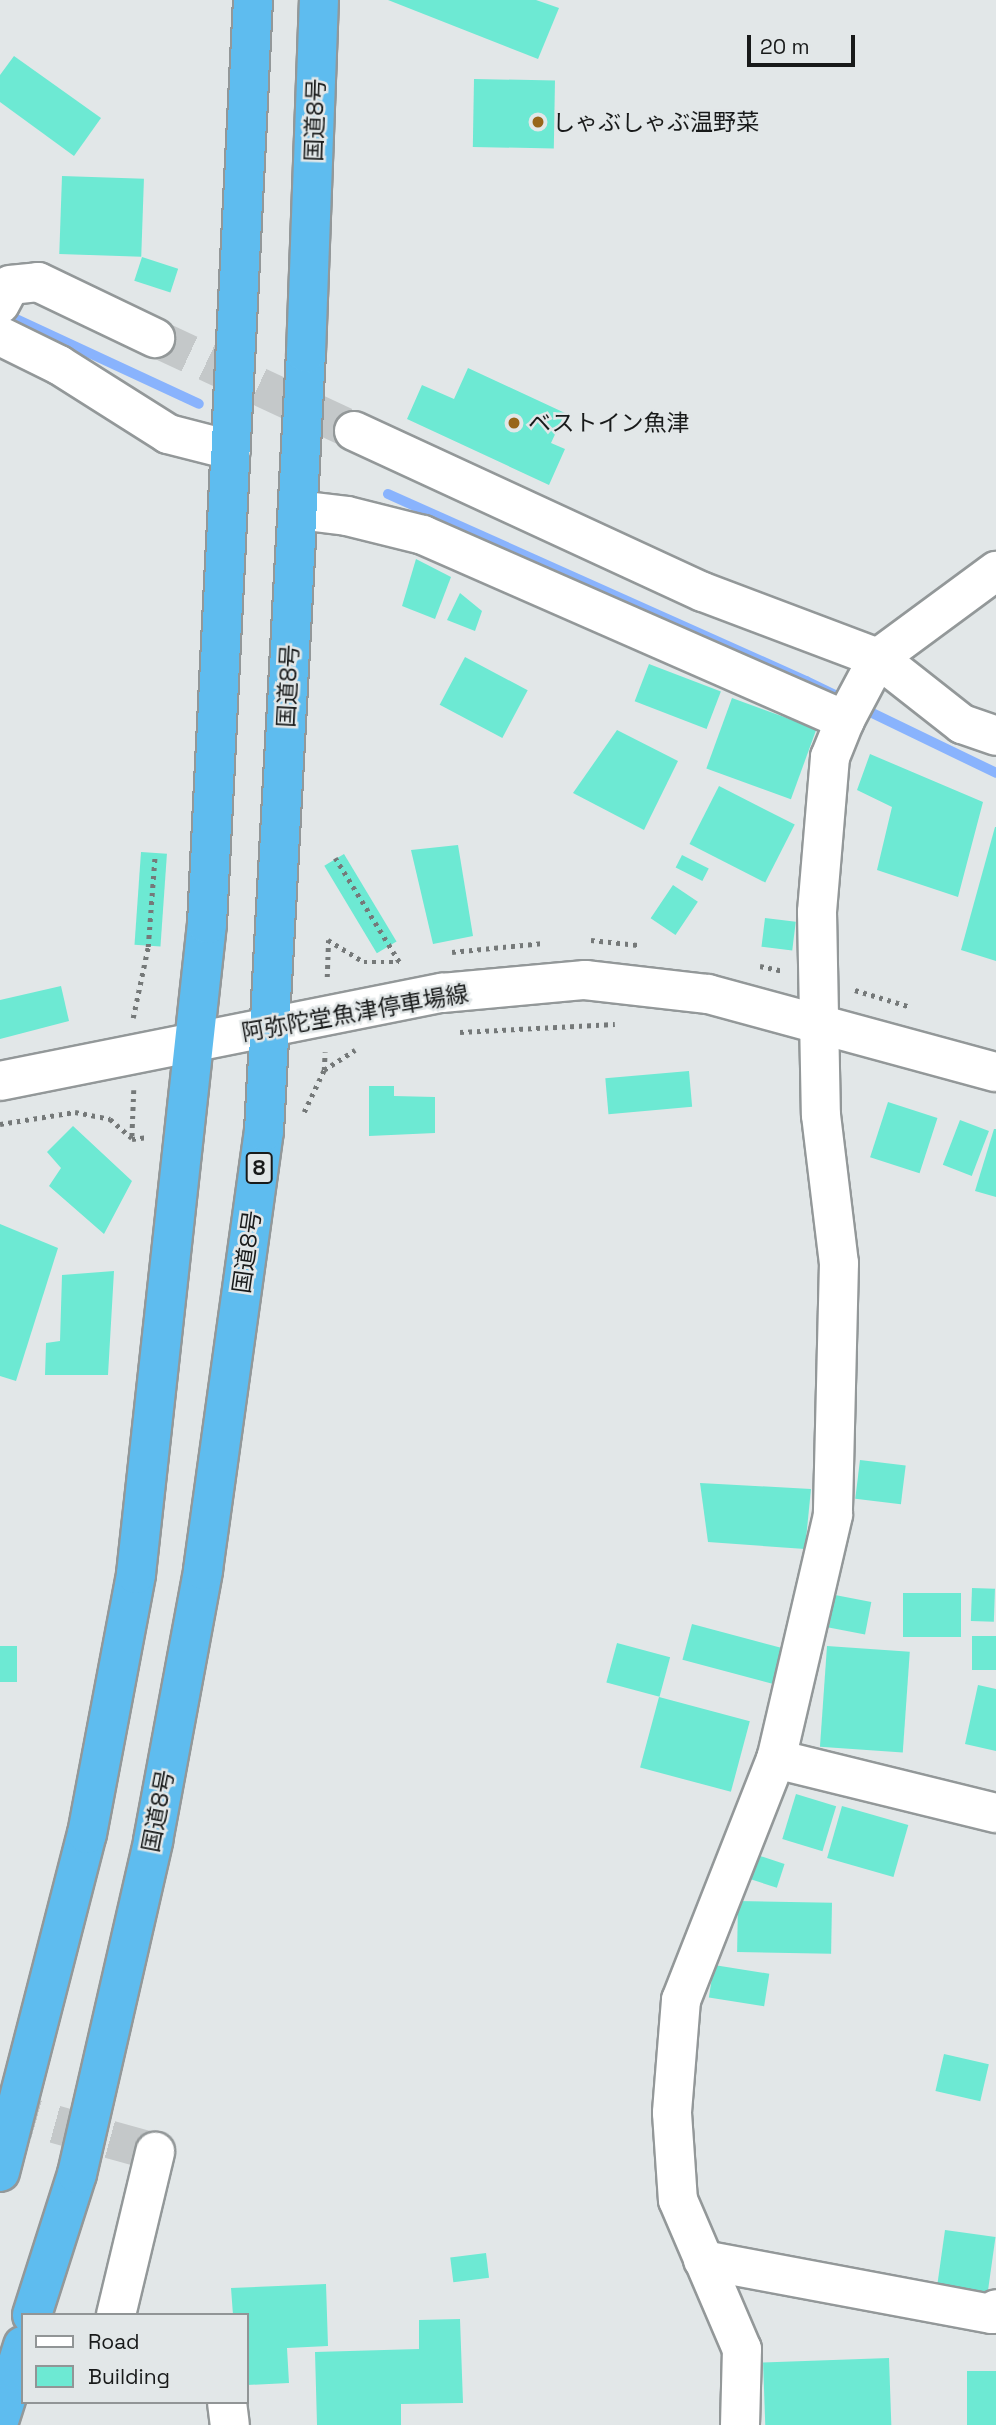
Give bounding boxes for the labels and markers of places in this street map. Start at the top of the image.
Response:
place label: しゃぶしゃぶ温野菜 [552,108,759,136]
marker: しゃぶしゃぶ温野菜 [530,114,546,130]
place label: ベストイン魚津 [528,409,689,437]
marker: ベストイン魚津 [506,415,522,431]

